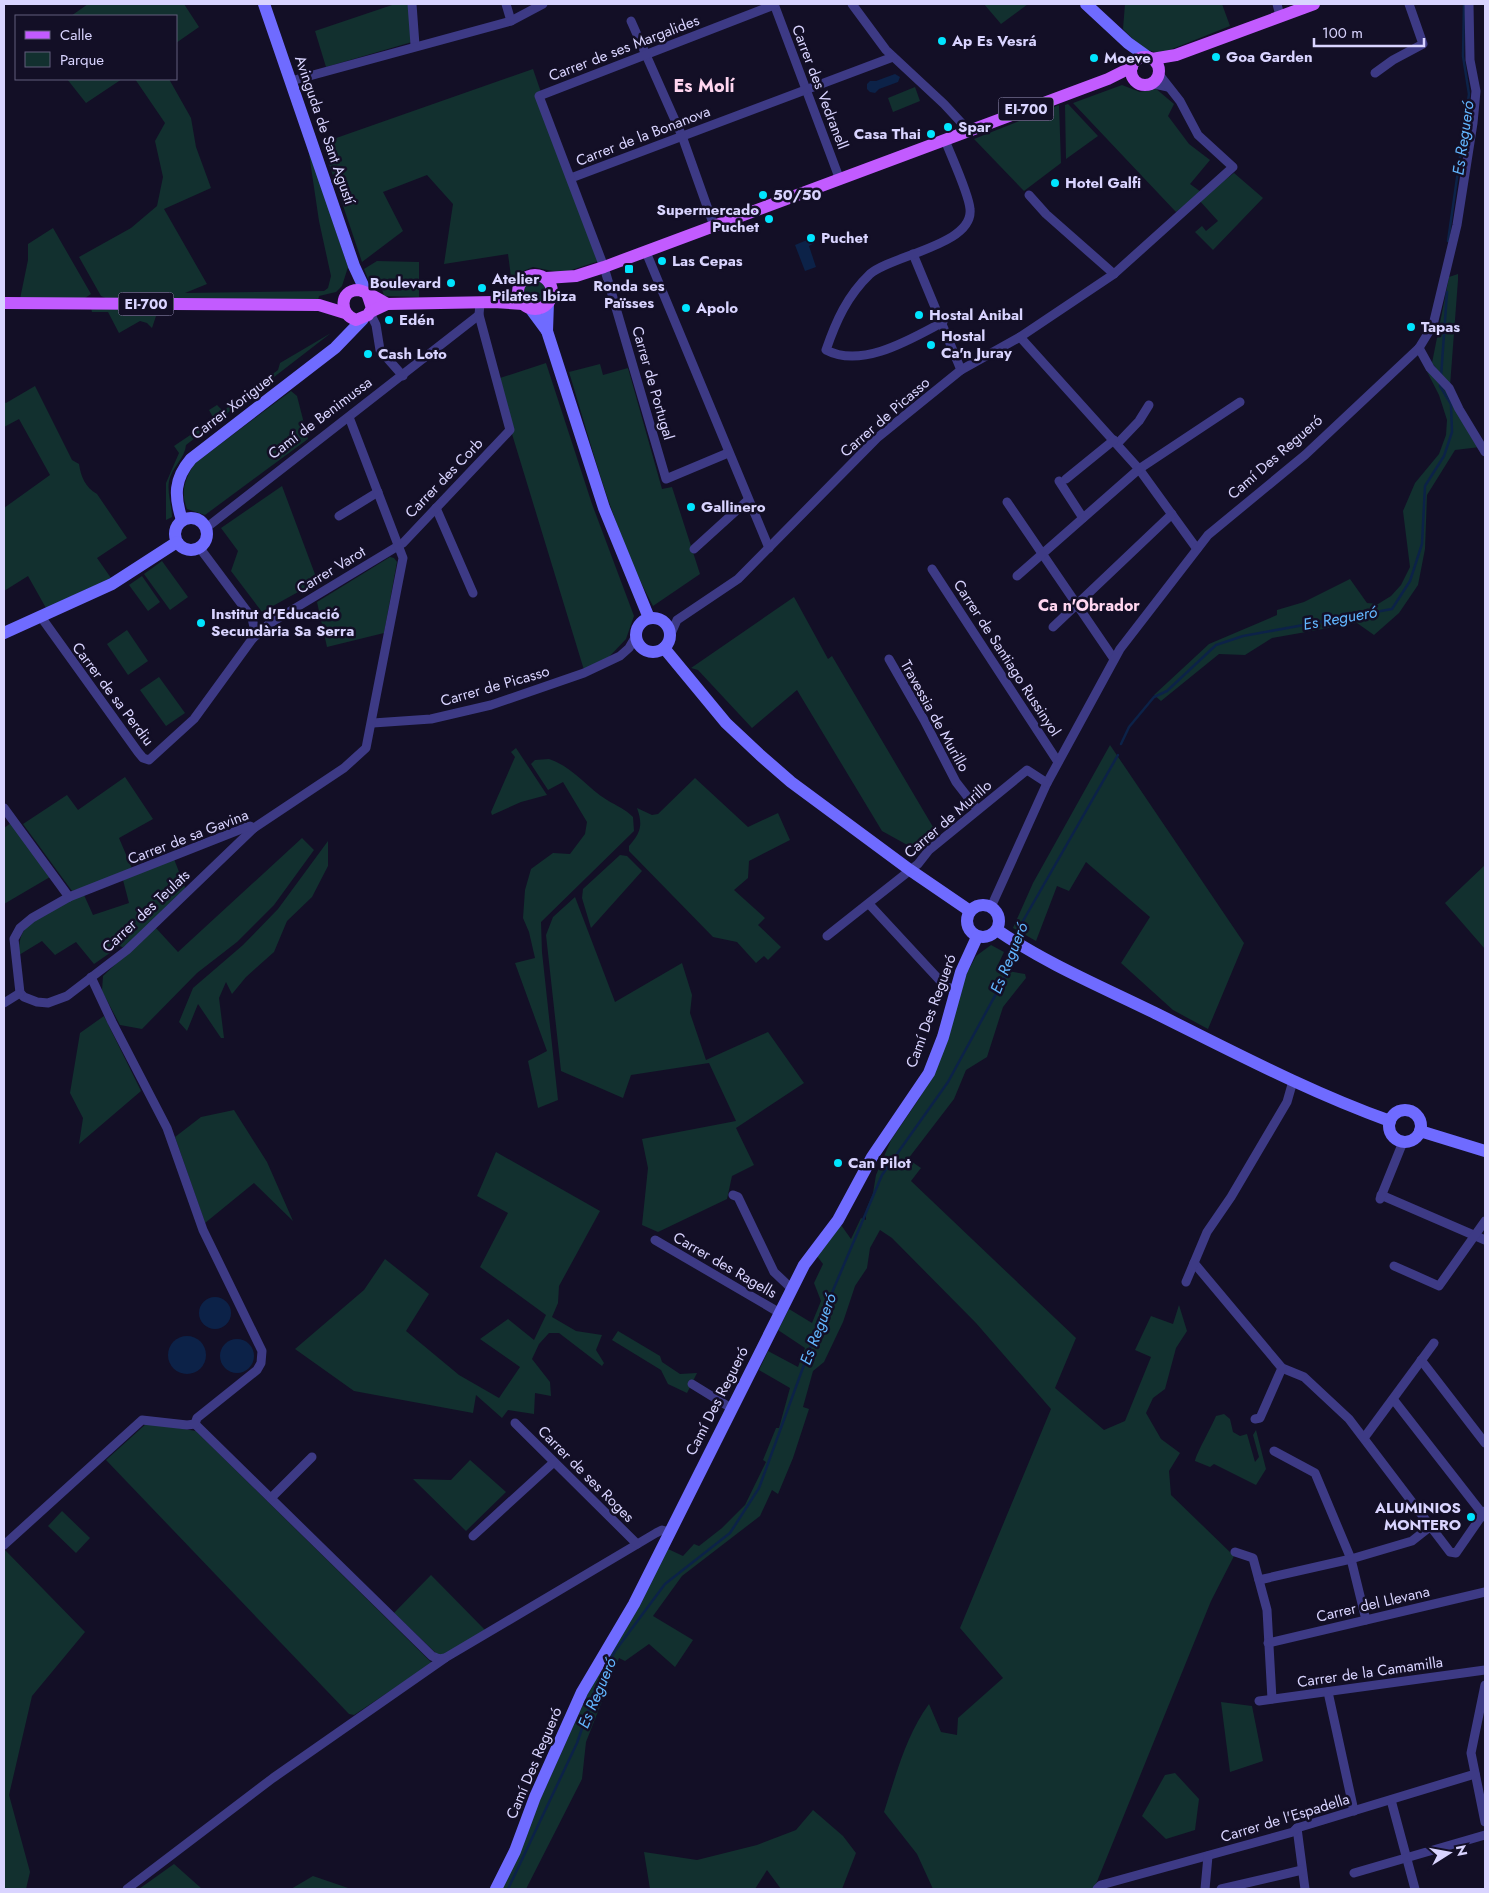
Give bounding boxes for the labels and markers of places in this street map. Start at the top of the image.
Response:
place label: Ap Es Vesrá [951,30,1037,52]
marker: Ap Es Vesrá [936,35,948,47]
place label: Goa Garden [1226,46,1313,68]
place label: Moeve [1104,47,1151,69]
marker: Goa Garden [1210,51,1222,63]
marker: Moeve [1088,52,1100,64]
place label: Spar [958,116,992,138]
marker: Spar [942,121,954,133]
place label: Casa Thai [854,123,921,145]
marker: Casa Thai [925,128,937,140]
place label: Hotel Galfi [1065,172,1141,194]
marker: Hotel Galfi [1049,177,1061,189]
place label: 50/50 [773,184,821,206]
marker: 50/50 [757,189,769,201]
place label: Supermercado Puchet [657,199,759,238]
marker: Supermercado Puchet [763,213,775,225]
place label: Puchet [821,227,868,249]
marker: Puchet [805,232,817,244]
place label: Las Cepas [672,250,743,272]
marker: Las Cepas [656,255,668,267]
marker: Ronda ses Païsses [623,263,635,275]
place label: Atelier Pilates Ibiza [491,268,576,307]
place label: Boulevard [370,272,441,294]
place label: Ronda ses Païsses [593,275,665,314]
marker: Boulevard [445,277,457,289]
marker: Atelier Pilates Ibiza [476,282,488,294]
place label: Apolo [695,297,738,319]
marker: Apolo [680,302,692,314]
place label: Hostal Anibal [929,304,1023,326]
place label: Edén [399,309,435,331]
marker: Hostal Anibal [913,309,925,321]
marker: Edén [383,314,395,326]
place label: Tapas [1421,316,1460,338]
marker: Tapas [1405,321,1417,333]
place label: Hostal Ca'n Juray [941,325,1012,364]
marker: Hostal Ca'n Juray [925,339,937,351]
place label: Cash Loto [378,343,447,365]
marker: Cash Loto [362,348,374,360]
place label: Gallinero [701,496,766,518]
marker: Gallinero [685,501,697,513]
place label: Institut d'Educació Secundària Sa Serra [211,603,354,642]
marker: Institut d'Educació Secundària Sa Serra [195,617,207,629]
place label: Can Pilot [848,1152,911,1174]
marker: Can Pilot [832,1157,844,1169]
place label: ALUMINIOS MONTERO [1374,1497,1461,1536]
marker: ALUMINIOS MONTERO [1465,1511,1477,1523]

